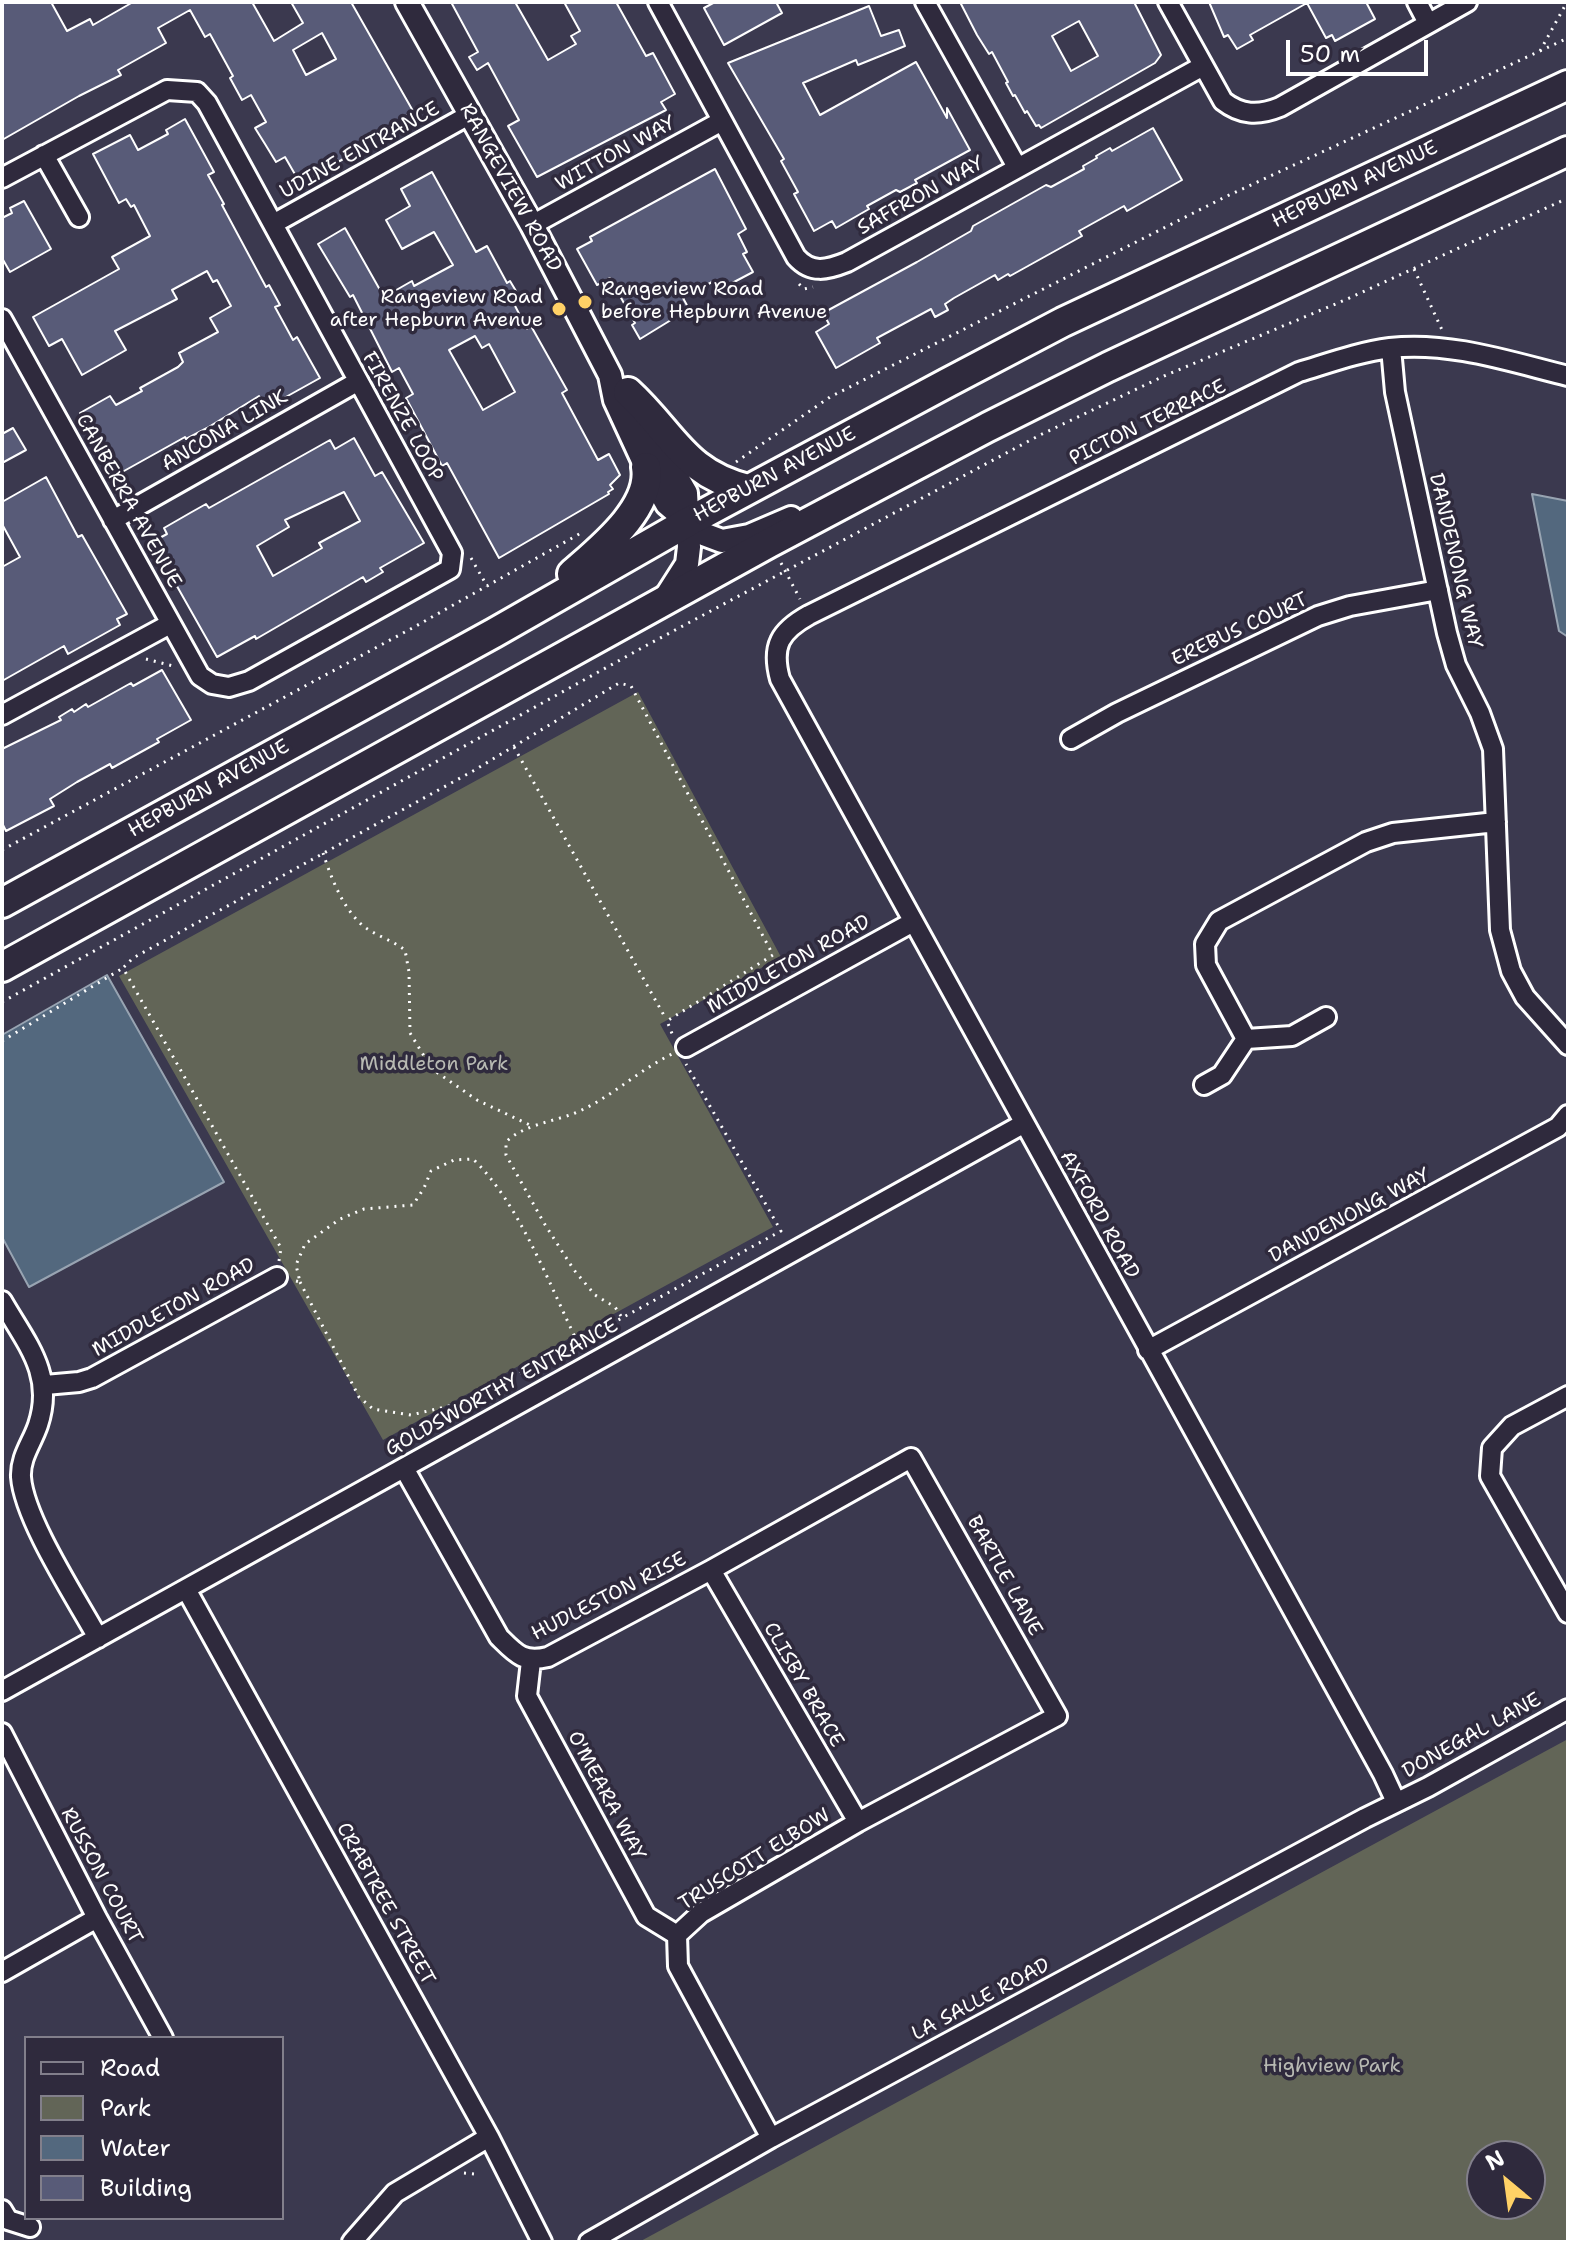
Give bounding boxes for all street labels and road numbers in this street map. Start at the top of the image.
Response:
street label: UDINE ENTRANCE [276,97,444,205]
street label: RANGEVIEW ROAD [454,100,566,276]
street label: WITTON WAY [552,111,680,197]
street label: HEPBURN AVENUE [1268,136,1442,234]
street label: SAFFRON WAY [853,151,989,241]
street label: FIRENZE LOOP [356,348,448,486]
street label: PICTON TERRACE [1066,375,1230,471]
street label: ANCONA LINK [158,385,292,477]
street label: CANBERRA AVENUE [70,410,186,592]
street label: HEPBURN AVENUE [690,422,860,528]
street label: DANDENONG WAY [1423,471,1487,651]
street label: EREBUS COURT [1168,588,1312,672]
street label: HEPBURN AVENUE [124,735,294,843]
street label: MIDDLETON ROAD [703,910,875,1020]
street label: AXFORD ROAD [1054,1147,1144,1283]
street label: DANDENONG WAY [1265,1163,1435,1269]
street label: MIDDLETON ROAD [88,1253,260,1363]
street label: GOLDSWORTHY ENTRANCE [382,1314,622,1462]
street label: BARTLE LANE [961,1512,1047,1640]
street label: HUDLESTON RISE [528,1548,690,1646]
street label: CLISBY BRACE [758,1618,848,1752]
street label: DONEGAL LANE [1399,1688,1545,1784]
street label: O'MEARA WAY [562,1727,650,1865]
street label: RUSSON COURT [55,1804,147,1948]
street label: TRUSCOTT ELBOW [675,1804,835,1916]
street label: CRABTREE STREET [330,1819,440,1989]
street label: LA SALLE ROAD [908,1954,1054,2046]

